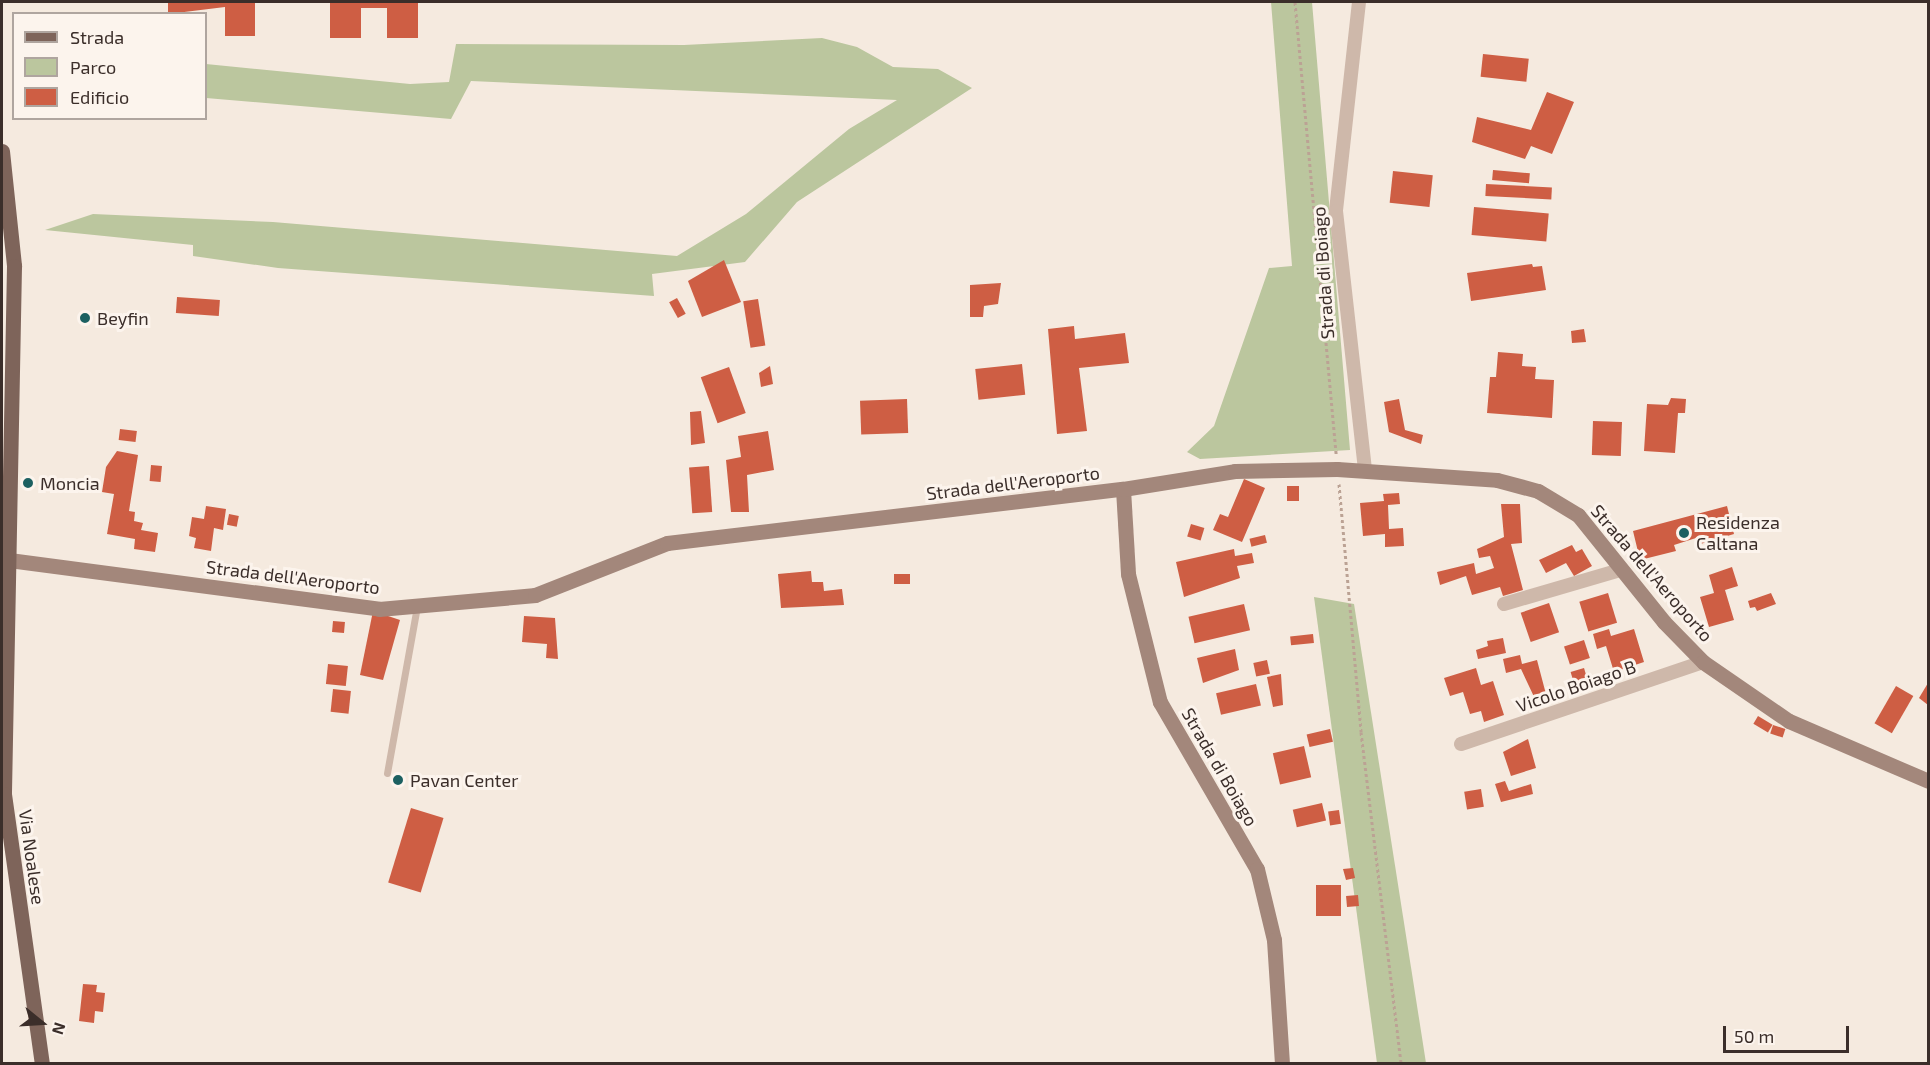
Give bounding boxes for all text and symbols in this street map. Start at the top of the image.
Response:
legend [12,12,207,120]
text: Strada [70,26,124,48]
text: Parco [70,56,116,78]
text: Edificio [70,86,129,108]
street label: Strada di Boiago [1308,206,1338,340]
place label: Beyfin [97,307,149,329]
marker: Beyfin [78,311,92,325]
street label: Strada dell'Aeroporto [925,462,1101,504]
place label: Moncia [40,472,100,494]
marker: Moncia [21,476,35,490]
street label: Strada dell'Aeroporto [1587,500,1717,646]
place label: Residenza Caltana [1696,512,1780,554]
marker: Residenza Caltana [1677,526,1691,540]
street label: Strada dell'Aeroporto [205,556,381,598]
street label: Vicolo Boiago B [1513,655,1639,717]
street label: Strada di Boiago [1177,704,1263,830]
place label: Pavan Center [410,769,518,791]
marker: Pavan Center [391,773,405,787]
street label: Via Noalese [15,808,49,906]
north arrow [12,993,72,1053]
scale bar [1726,1014,1852,1052]
text: N [49,1020,70,1037]
text: 50 m [1734,1025,1774,1047]

